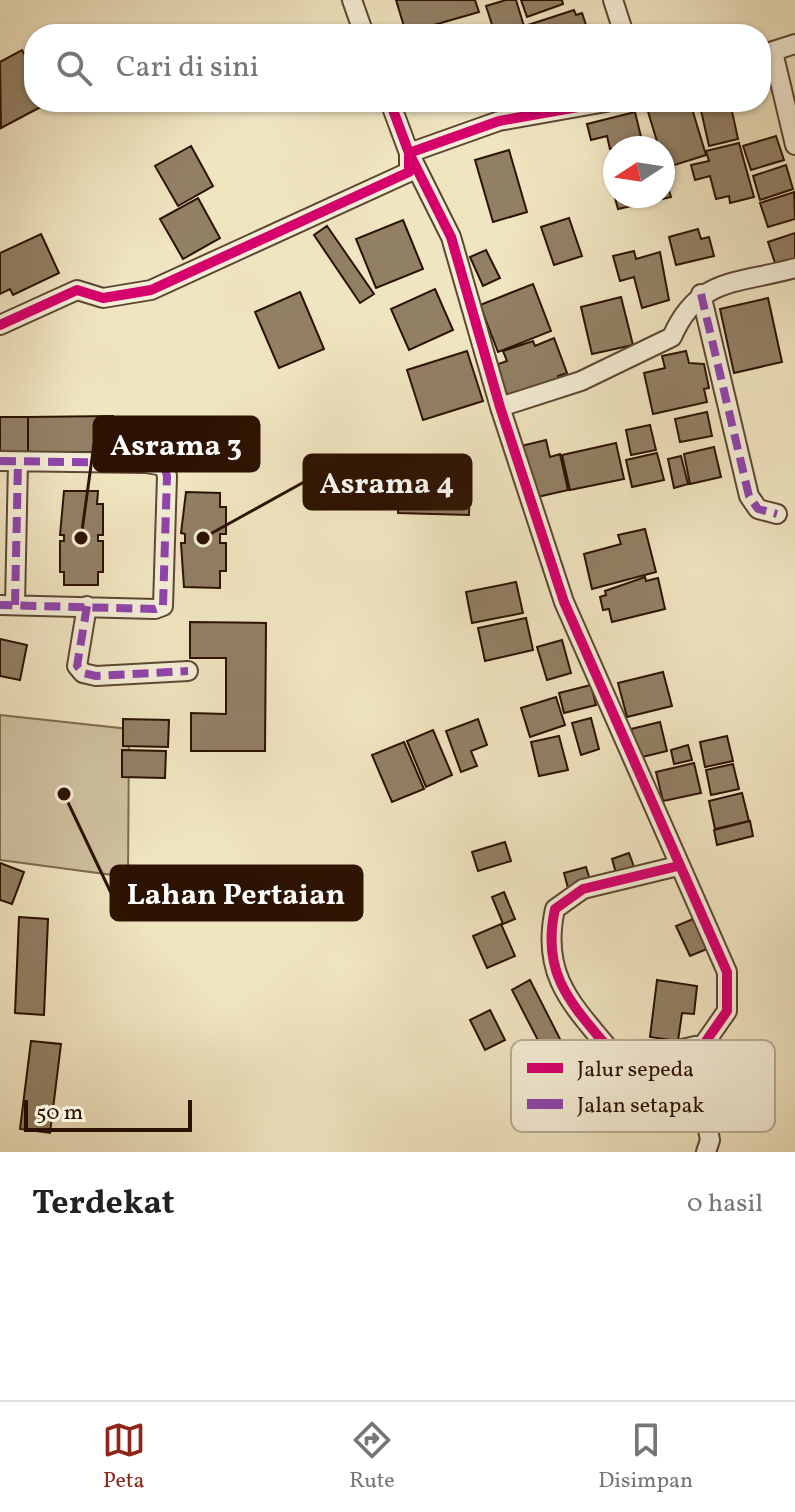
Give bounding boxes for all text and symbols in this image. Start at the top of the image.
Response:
search box [24,24,771,112]
icon: search [52,46,96,90]
text: Cari di sini [116,47,259,89]
north arrow [603,136,675,208]
callout: Asrama 3 [94,417,259,471]
text: Asrama 3 [110,426,242,468]
callout: Asrama 4 [304,455,471,509]
text: Asrama 4 [319,464,455,506]
callout: Lahan Pertaian [111,866,362,920]
text: Lahan Pertaian [127,875,345,917]
legend [511,1040,775,1132]
text: Jalur sepeda [577,1055,694,1086]
text: Jalan setapak [577,1091,704,1122]
scale bar [24,1096,192,1132]
text: 50 m [36,1098,83,1129]
text: Terdekat [32,1181,175,1228]
text: 0 hasil [687,1186,763,1222]
tab: Peta [102,1418,146,1497]
tab: Rute [349,1418,395,1497]
tab: Disimpan [598,1418,693,1497]

